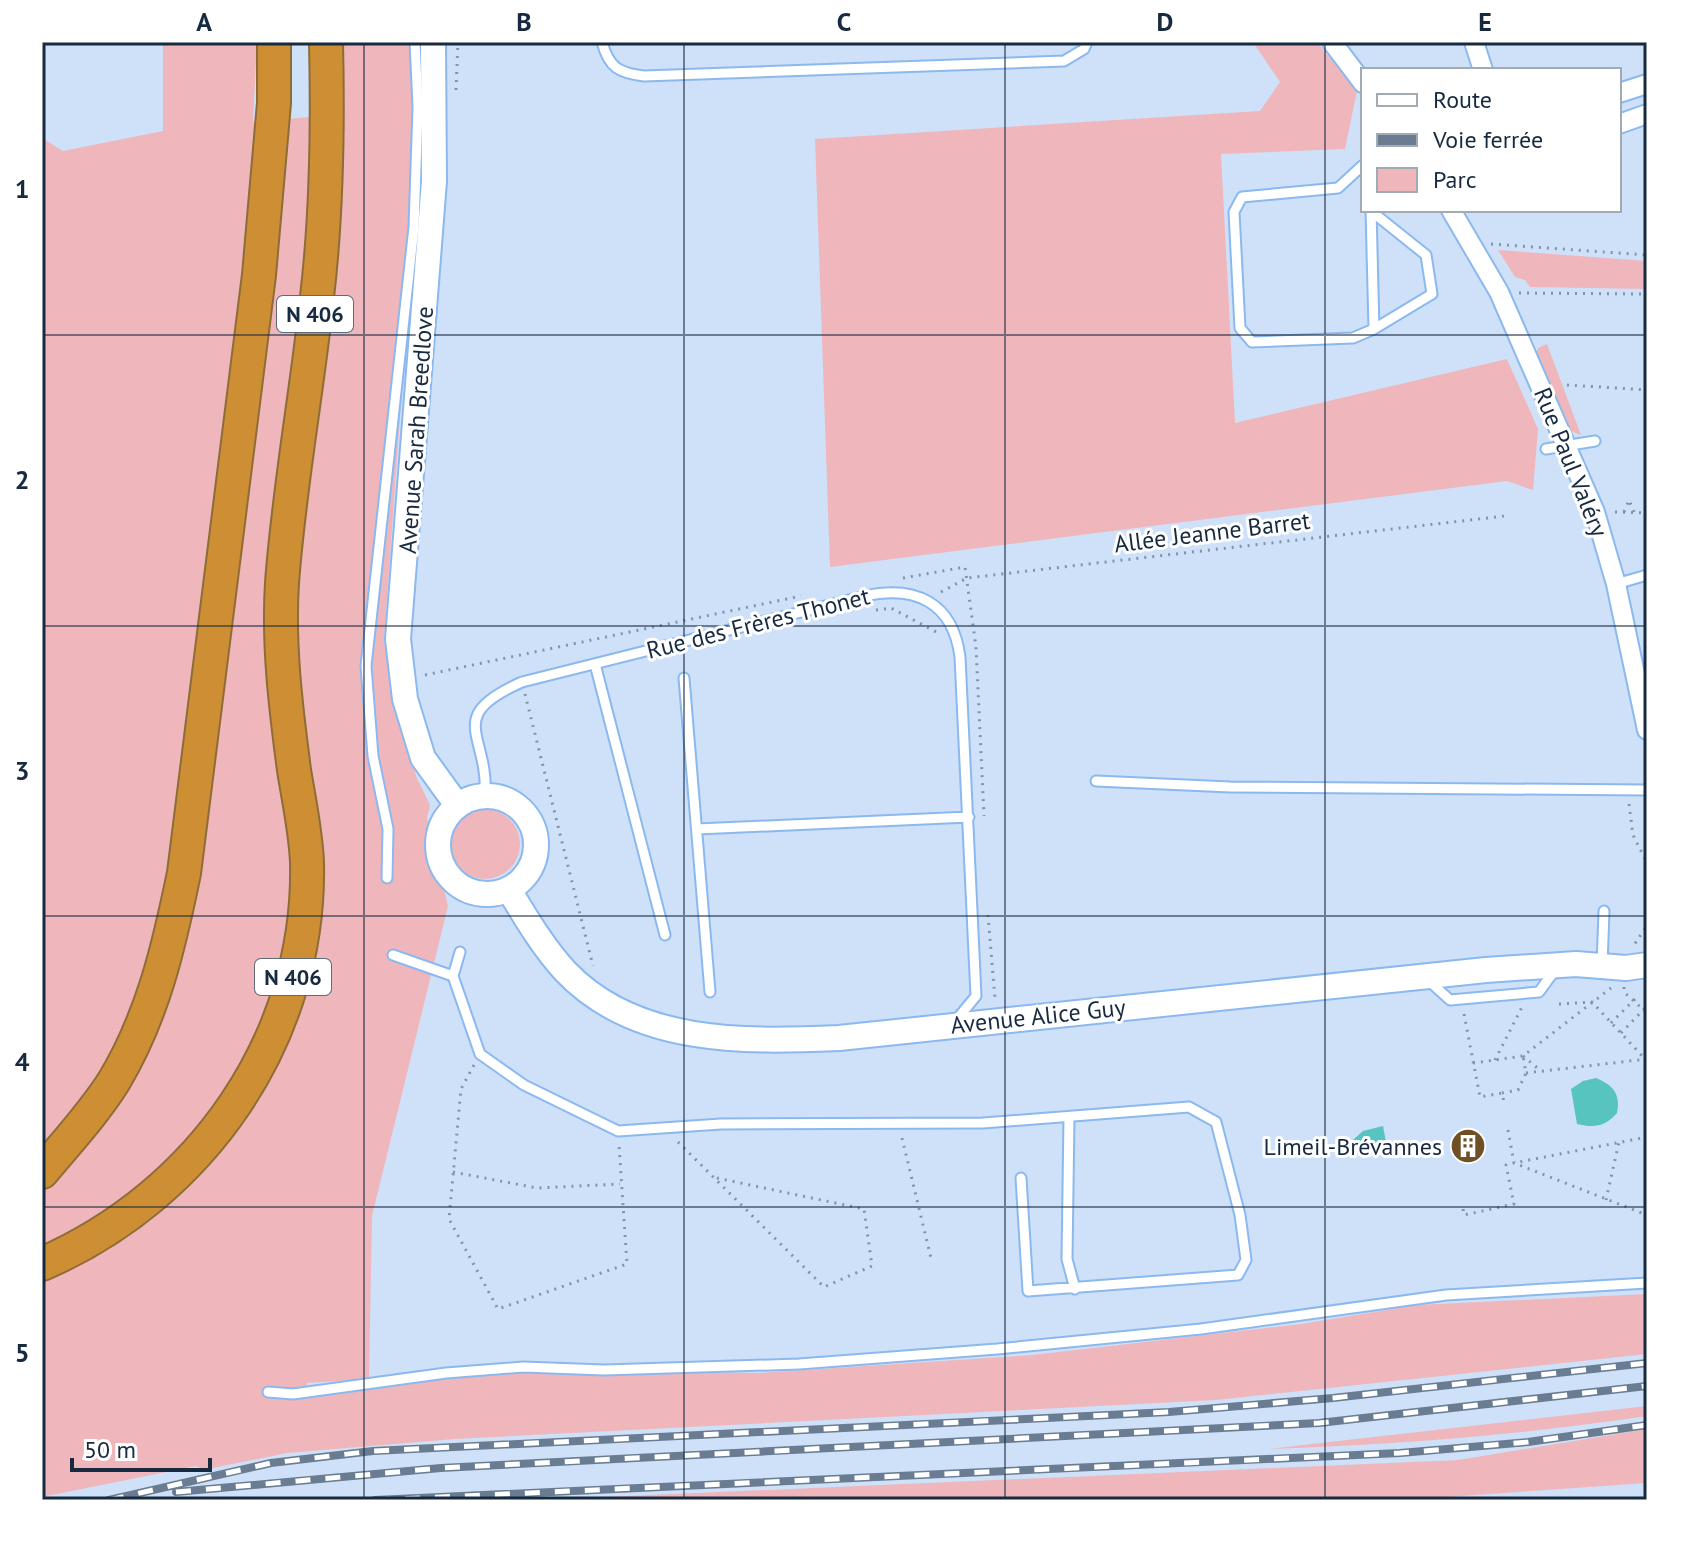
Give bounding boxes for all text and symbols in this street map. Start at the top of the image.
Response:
text: A [196,5,212,38]
text: B [516,5,532,38]
text: C [837,5,851,38]
text: D [1157,5,1173,38]
text: E [1478,5,1492,38]
legend [1361,68,1621,212]
text: Route [1433,84,1492,115]
text: Voie ferrée [1432,124,1543,155]
text: Parc [1433,164,1477,195]
text: 1 [15,172,29,205]
road number: N 406 [277,296,353,332]
street label: Avenue Sarah Breedlove [392,305,440,555]
street label: Rue Paul Valéry [1527,383,1615,541]
text: 2 [15,463,29,496]
street label: Allée Jeanne Barret [1112,505,1312,559]
street label: Rue des Frères Thonet [643,580,873,666]
text: 3 [15,754,29,787]
road number: N 406 [255,959,331,995]
street label: Avenue Alice Guy [949,991,1127,1041]
text: 4 [15,1045,30,1078]
building icon: Limeil-Brévannes [1449,1127,1487,1165]
place label: Limeil-Brévannes [1264,1131,1442,1162]
text: 5 [15,1336,29,1369]
scale bar [72,1422,210,1472]
text: 50 m [84,1434,136,1465]

